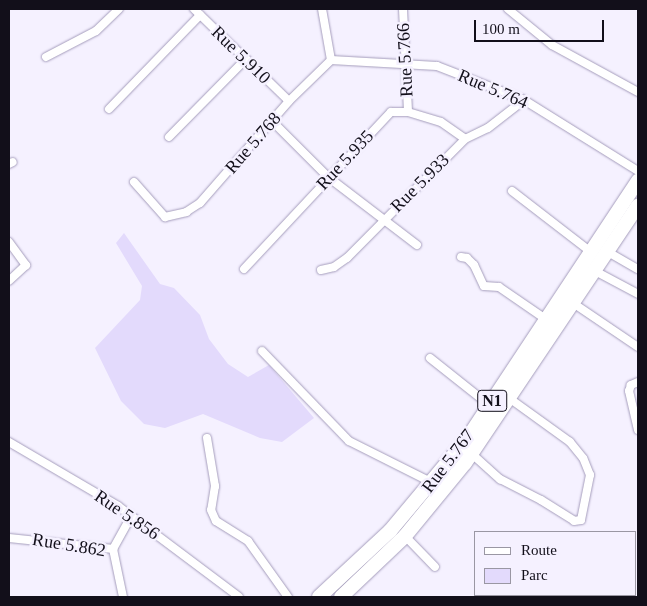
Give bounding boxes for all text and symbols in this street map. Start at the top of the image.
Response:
scale bar [477,10,607,42]
text: 100 m [482,21,520,37]
street label: Rue 5.910 [207,22,275,88]
street label: Rue 5.766 [392,22,418,98]
street label: Rue 5.764 [455,65,531,113]
street label: Rue 5.768 [221,108,285,178]
street label: Rue 5.935 [312,126,378,194]
street label: Rue 5.933 [386,149,454,217]
road number: N1 [477,388,507,414]
street label: Rue 5.767 [417,425,479,497]
street label: Rue 5.856 [90,485,164,545]
street label: Rue 5.862 [31,529,107,561]
legend [474,531,637,596]
text: Route [521,542,557,558]
text: Parc [521,567,548,583]

